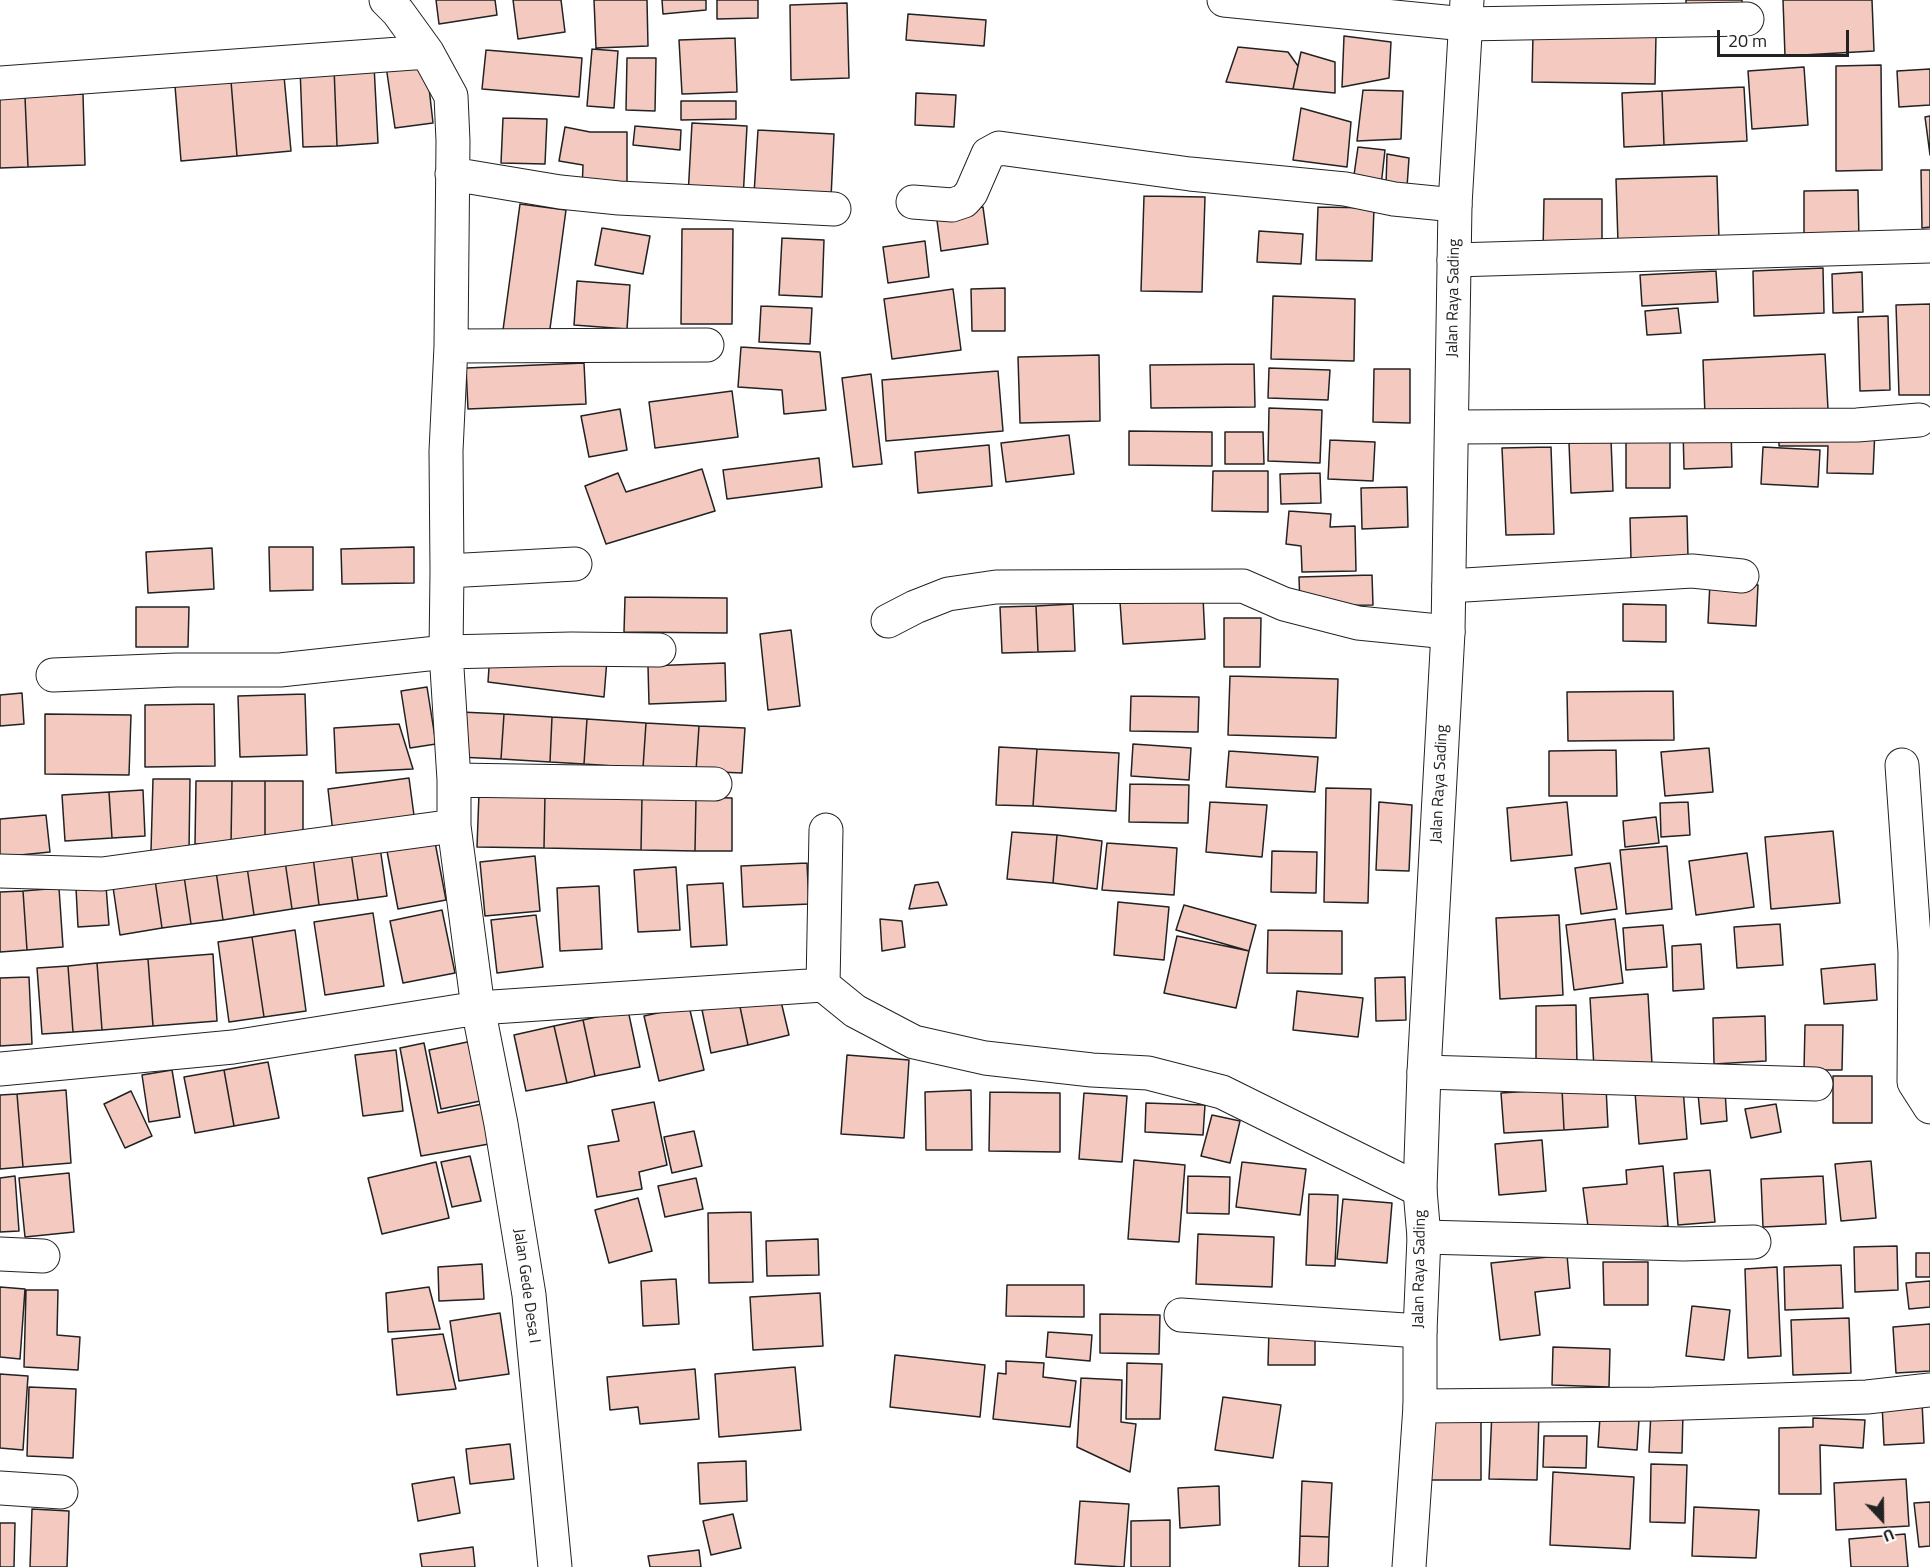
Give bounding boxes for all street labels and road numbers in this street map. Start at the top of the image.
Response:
street label: Jalan Raya Sading [1443,238,1465,358]
street label: Jalan Raya Sading [1427,724,1453,844]
street label: Jalan Raya Sading [1409,1209,1431,1329]
street label: Jalan Gede Desa I [508,1227,544,1345]

